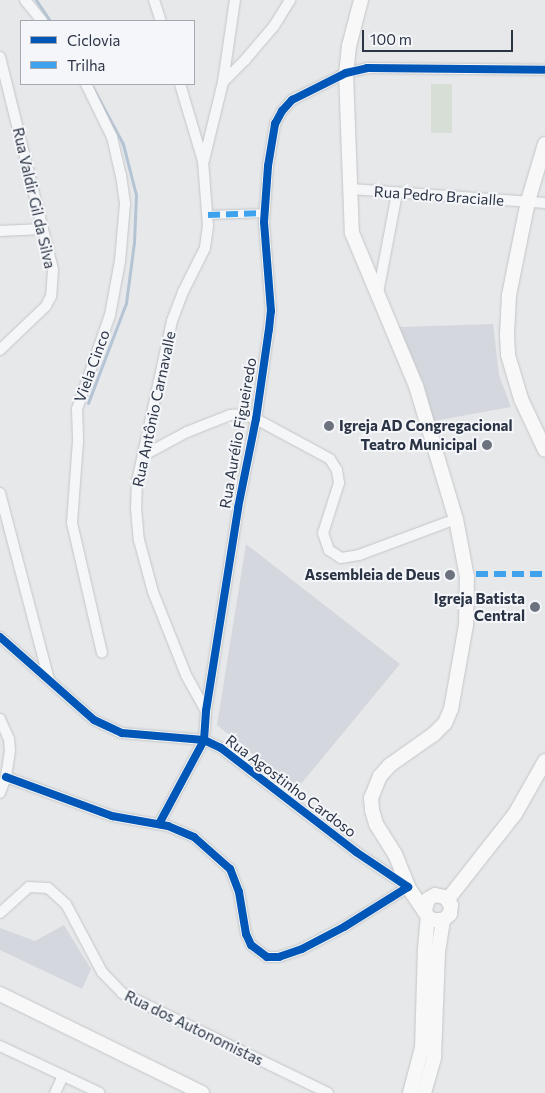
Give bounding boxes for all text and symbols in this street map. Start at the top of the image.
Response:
legend [20,20,195,85]
scale bar [365,20,516,52]
text: 100 m [370,30,412,48]
text: Ciclovia [67,31,120,49]
text: Trilha [67,56,105,74]
street label: Rua Valdir Gil da Silva [9,126,59,270]
street label: Rua Pedro Bracialle [373,182,505,210]
street label: Viela Cinco [71,327,113,405]
street label: Rua Antônio Carnavalle [129,330,179,488]
street label: Rua Aurélio Figueiredo [216,356,260,510]
place label: Igreja AD Congregacional [339,417,513,435]
marker: Igreja AD Congregacional [323,420,335,432]
place label: Teatro Municipal [360,436,477,454]
marker: Teatro Municipal [481,439,493,451]
place label: Assembleia de Deus [305,566,440,584]
marker: Assembleia de Deus [444,569,456,581]
place label: Igreja Batista Central [434,589,525,624]
marker: Igreja Batista Central [529,601,541,613]
street label: Rua Agostinho Cardoso [222,731,360,841]
street label: Rua dos Autonomistas [122,987,266,1069]

